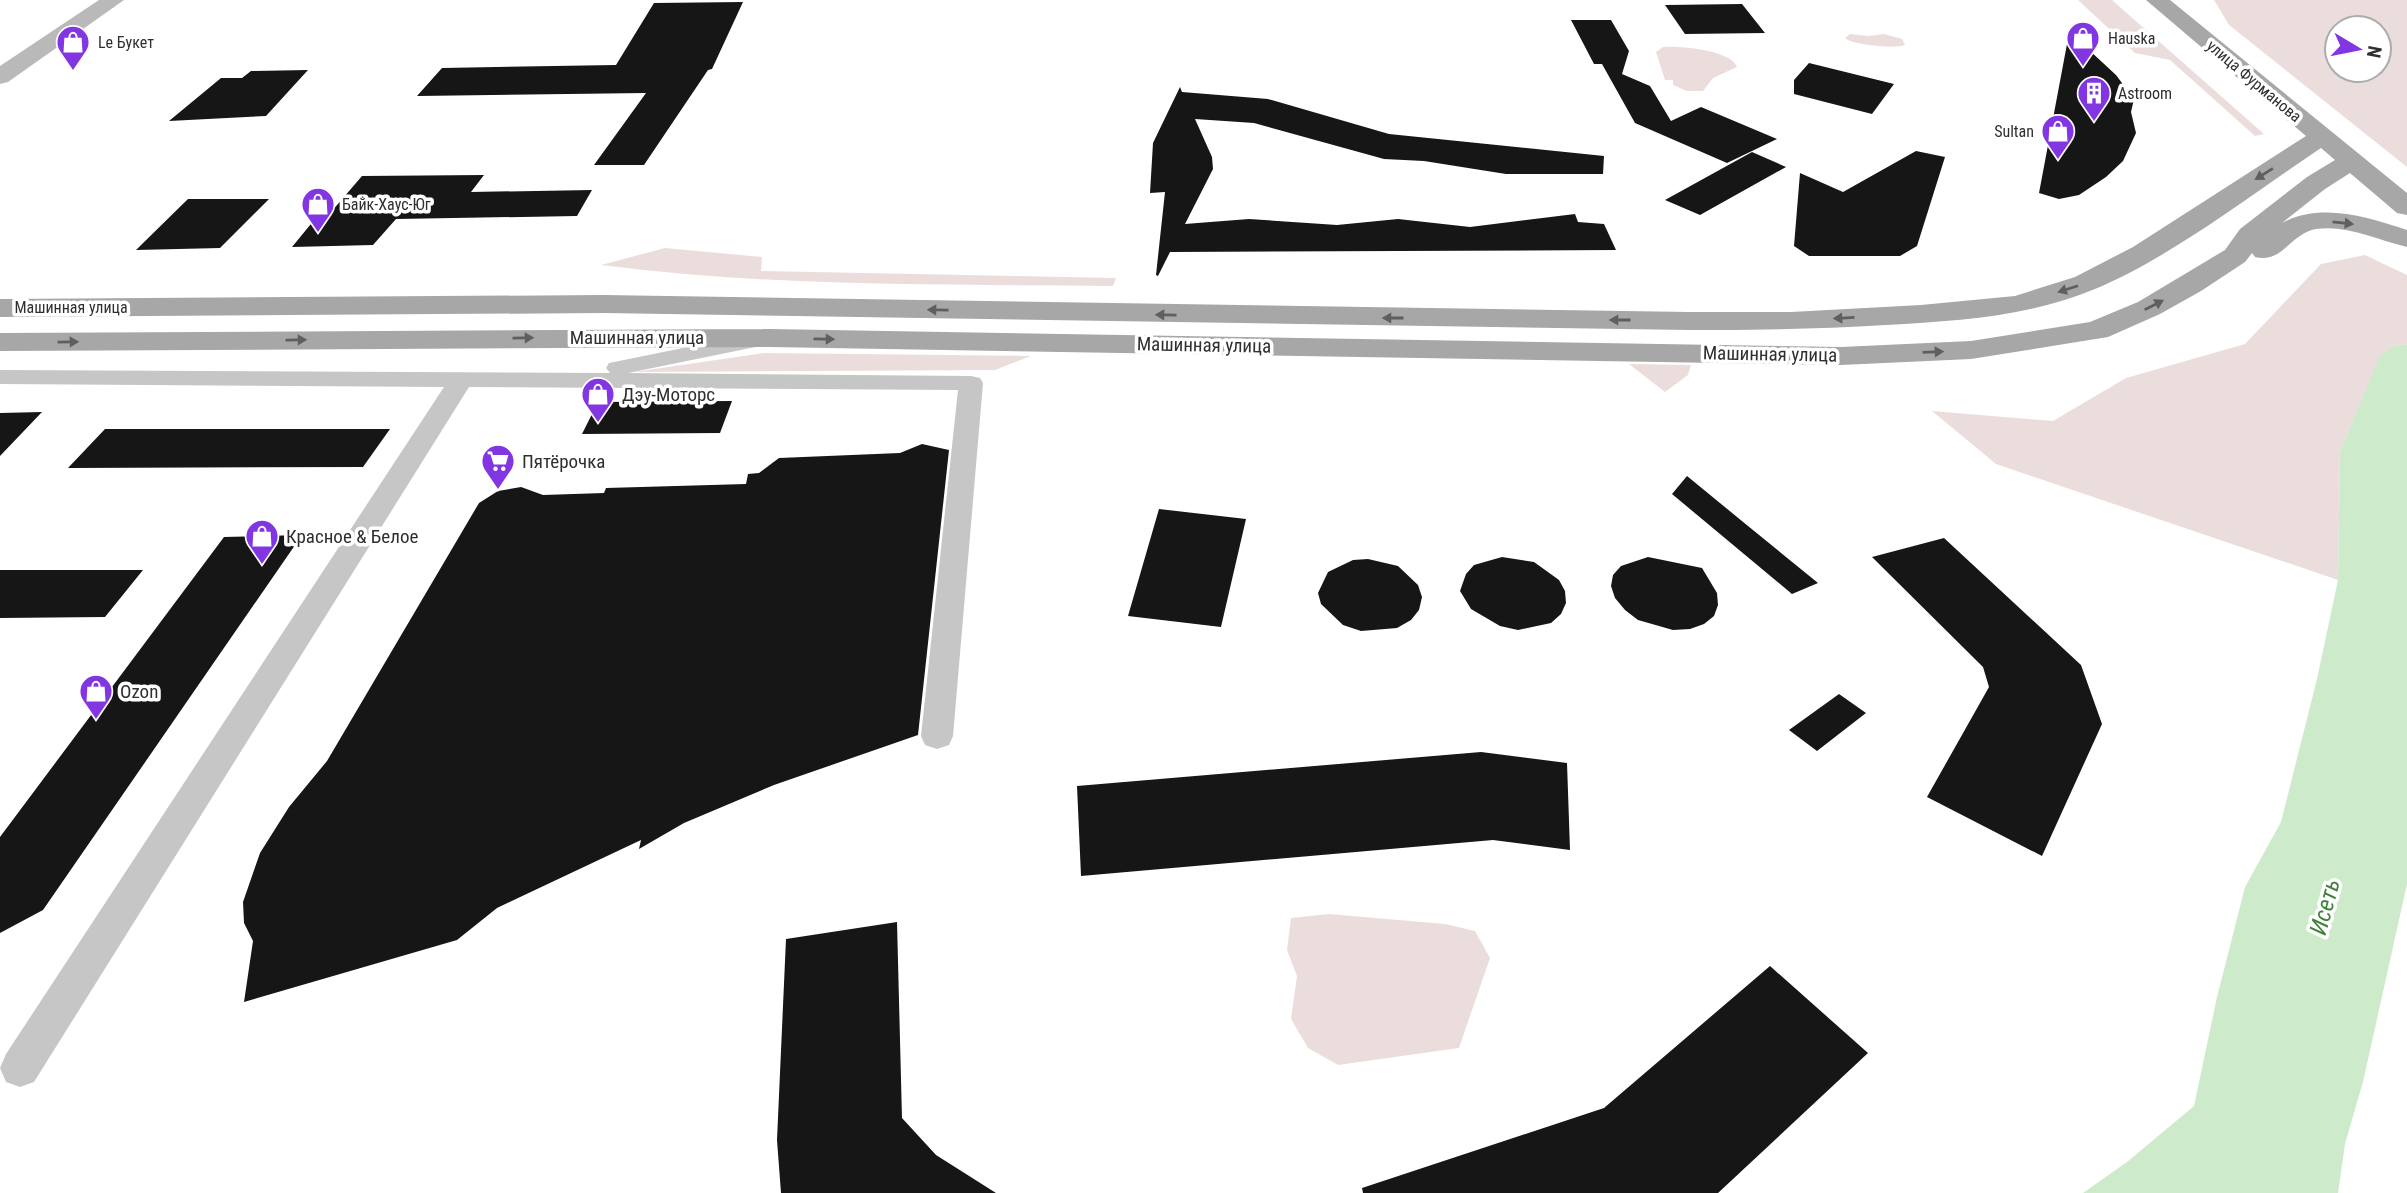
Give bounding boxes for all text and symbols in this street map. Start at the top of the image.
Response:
north arrow [2323,14,2393,84]
shop icon: Hauska [2064,19,2102,68]
shop icon: Le Букет [54,23,92,72]
place label: Hauska [2108,29,2156,48]
place label: Le Букет [98,33,154,52]
street label: улица Фурманова [2203,36,2305,126]
text: N [2362,44,2387,60]
building icon: Astroom [2075,74,2113,123]
place label: Astroom [2118,84,2172,103]
shop icon: Sultan [2039,112,2077,161]
place label: Sultan [1994,122,2034,141]
one-way arrow [2254,167,2274,180]
shop icon: Байк-Хаус-Юг [299,185,337,234]
place label: Байк-Хаус-Юг [342,195,431,214]
one-way arrow [2332,218,2354,229]
one-way arrow [2058,284,2079,295]
street label: Машинная улица [14,298,128,317]
one-way arrow [2144,300,2164,311]
one-way arrow [927,304,949,316]
one-way arrow [1154,309,1176,320]
one-way arrow [1382,312,1404,324]
one-way arrow [1833,313,1855,324]
one-way arrow [1609,314,1631,326]
street label: Машинная улица [570,326,704,349]
one-way arrow [512,332,534,343]
street label: Машинная улица [1137,332,1271,358]
one-way arrow [813,333,835,344]
one-way arrow [285,334,307,346]
one-way arrow [57,336,79,348]
street label: Машинная улица [1703,341,1837,367]
one-way arrow [1923,346,1945,357]
shop icon: Дэу-Моторс [579,375,617,424]
place label: Дэу-Моторс [622,383,715,406]
supermarket icon: Пятёрочка [479,442,517,491]
place label: Пятёрочка [522,450,605,473]
shop icon: Красное & Белое [243,517,281,566]
place label: Красное & Белое [286,525,418,548]
shop icon: Ozon [77,672,115,721]
place label: Ozon [120,680,158,703]
water label: Исеть [2304,876,2346,938]

